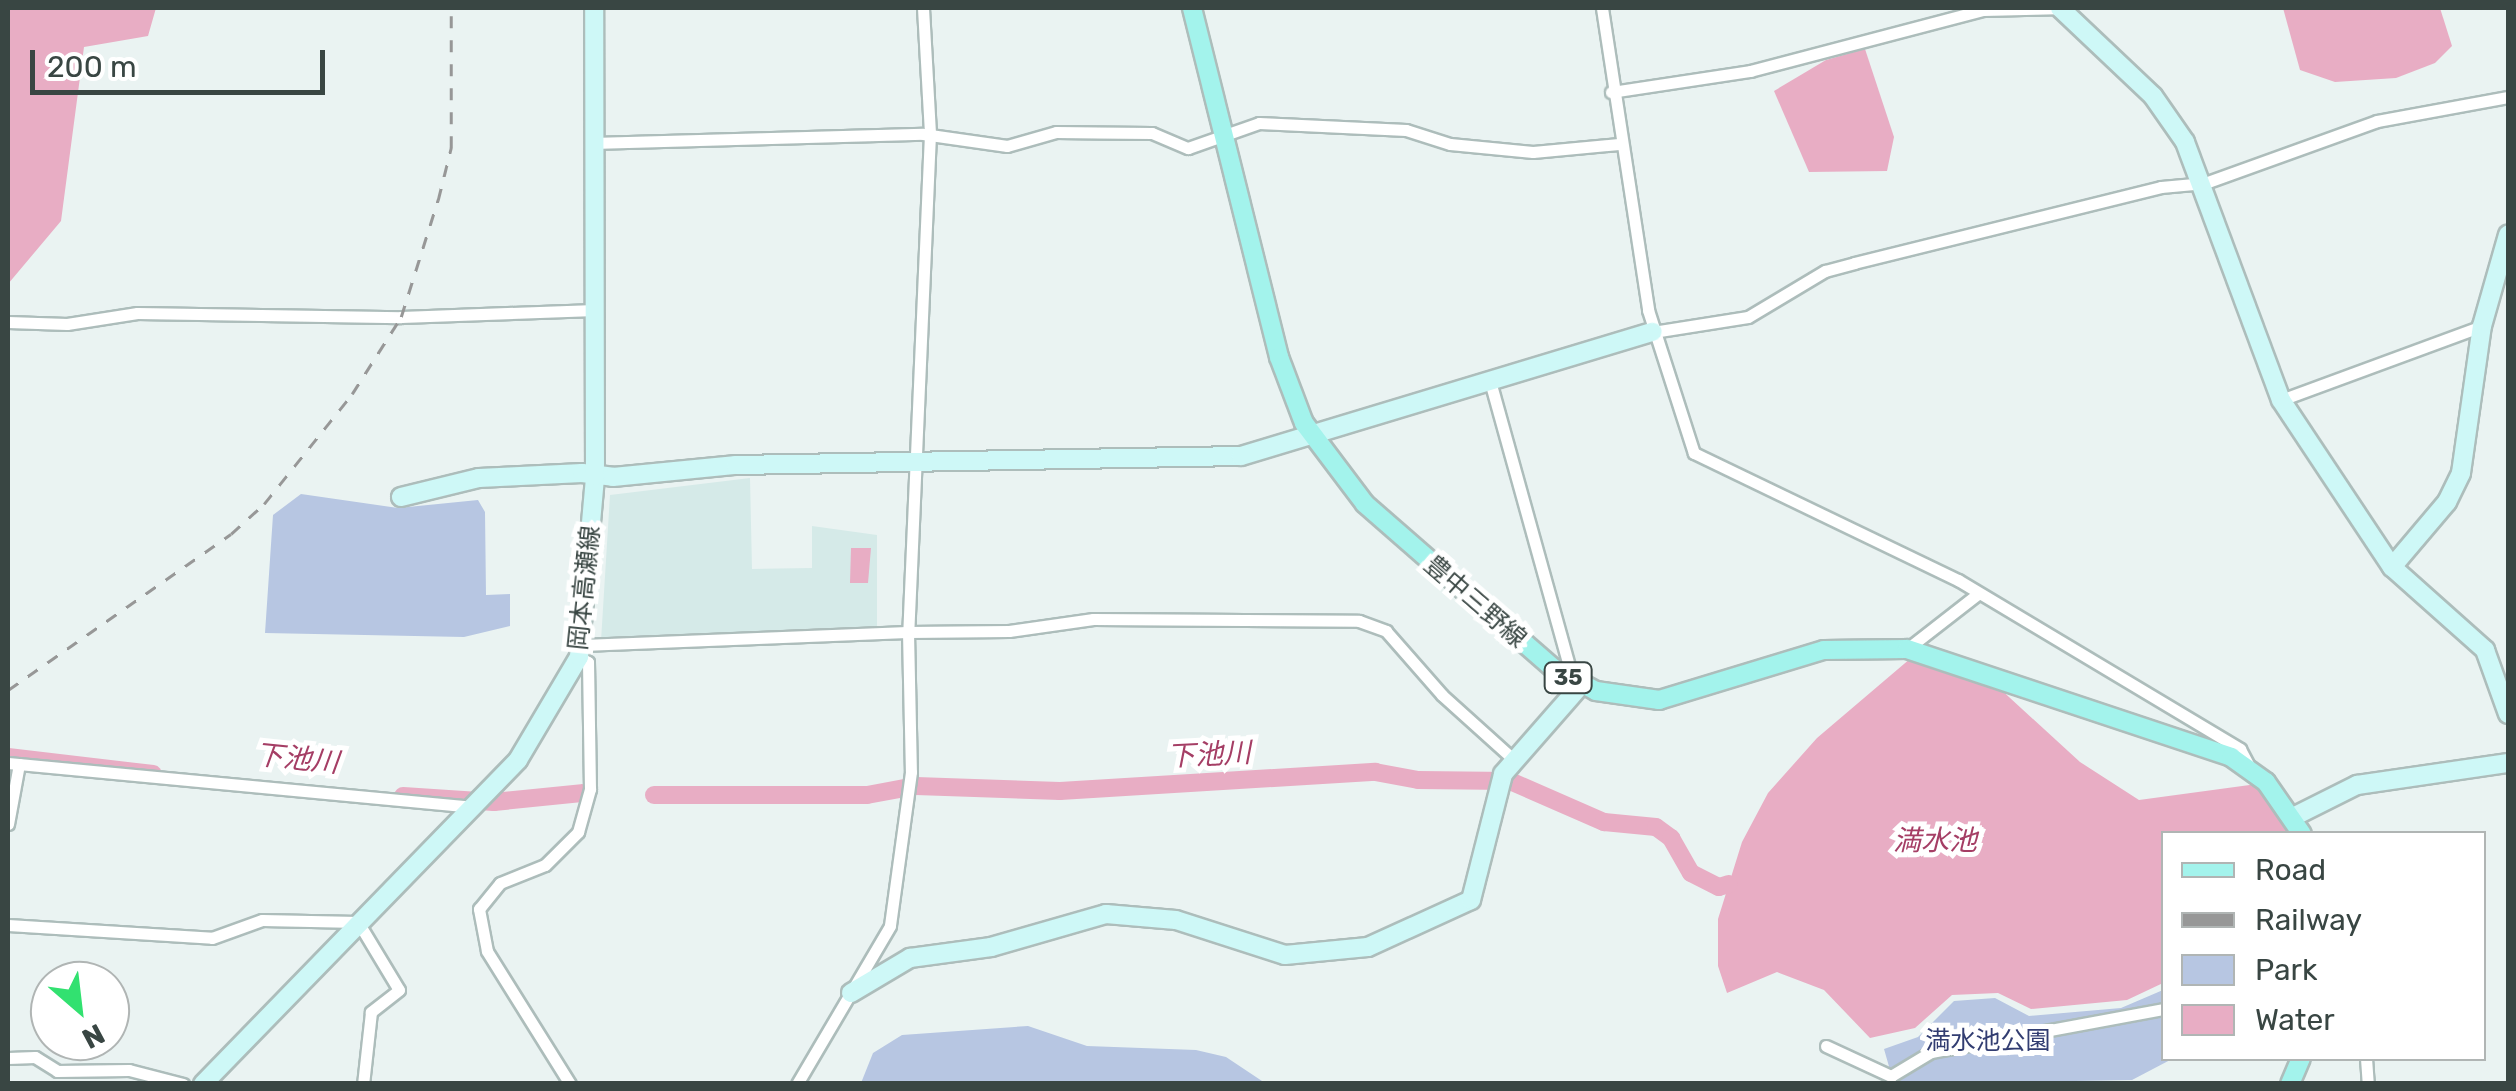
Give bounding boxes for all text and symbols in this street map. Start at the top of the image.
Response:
scale bar [35,30,330,92]
text: 200 m [47,49,137,85]
street label: 岡本高瀬線 [564,524,606,652]
street label: 豊中三野線 [1418,550,1532,654]
road number: 35 [1543,661,1593,695]
water label: 下池川 [1166,736,1252,774]
water label: 下池川 [253,738,341,780]
water label: 満水池 [1893,824,1977,858]
legend [2161,831,2486,1061]
text: Road [2255,852,2326,888]
text: Railway [2255,902,2362,938]
text: Park [2255,952,2317,988]
north arrow [30,961,130,1061]
text: Water [2255,1002,2335,1038]
text: N [77,1017,110,1055]
park label: 満水池公園 [1926,1026,2050,1056]

